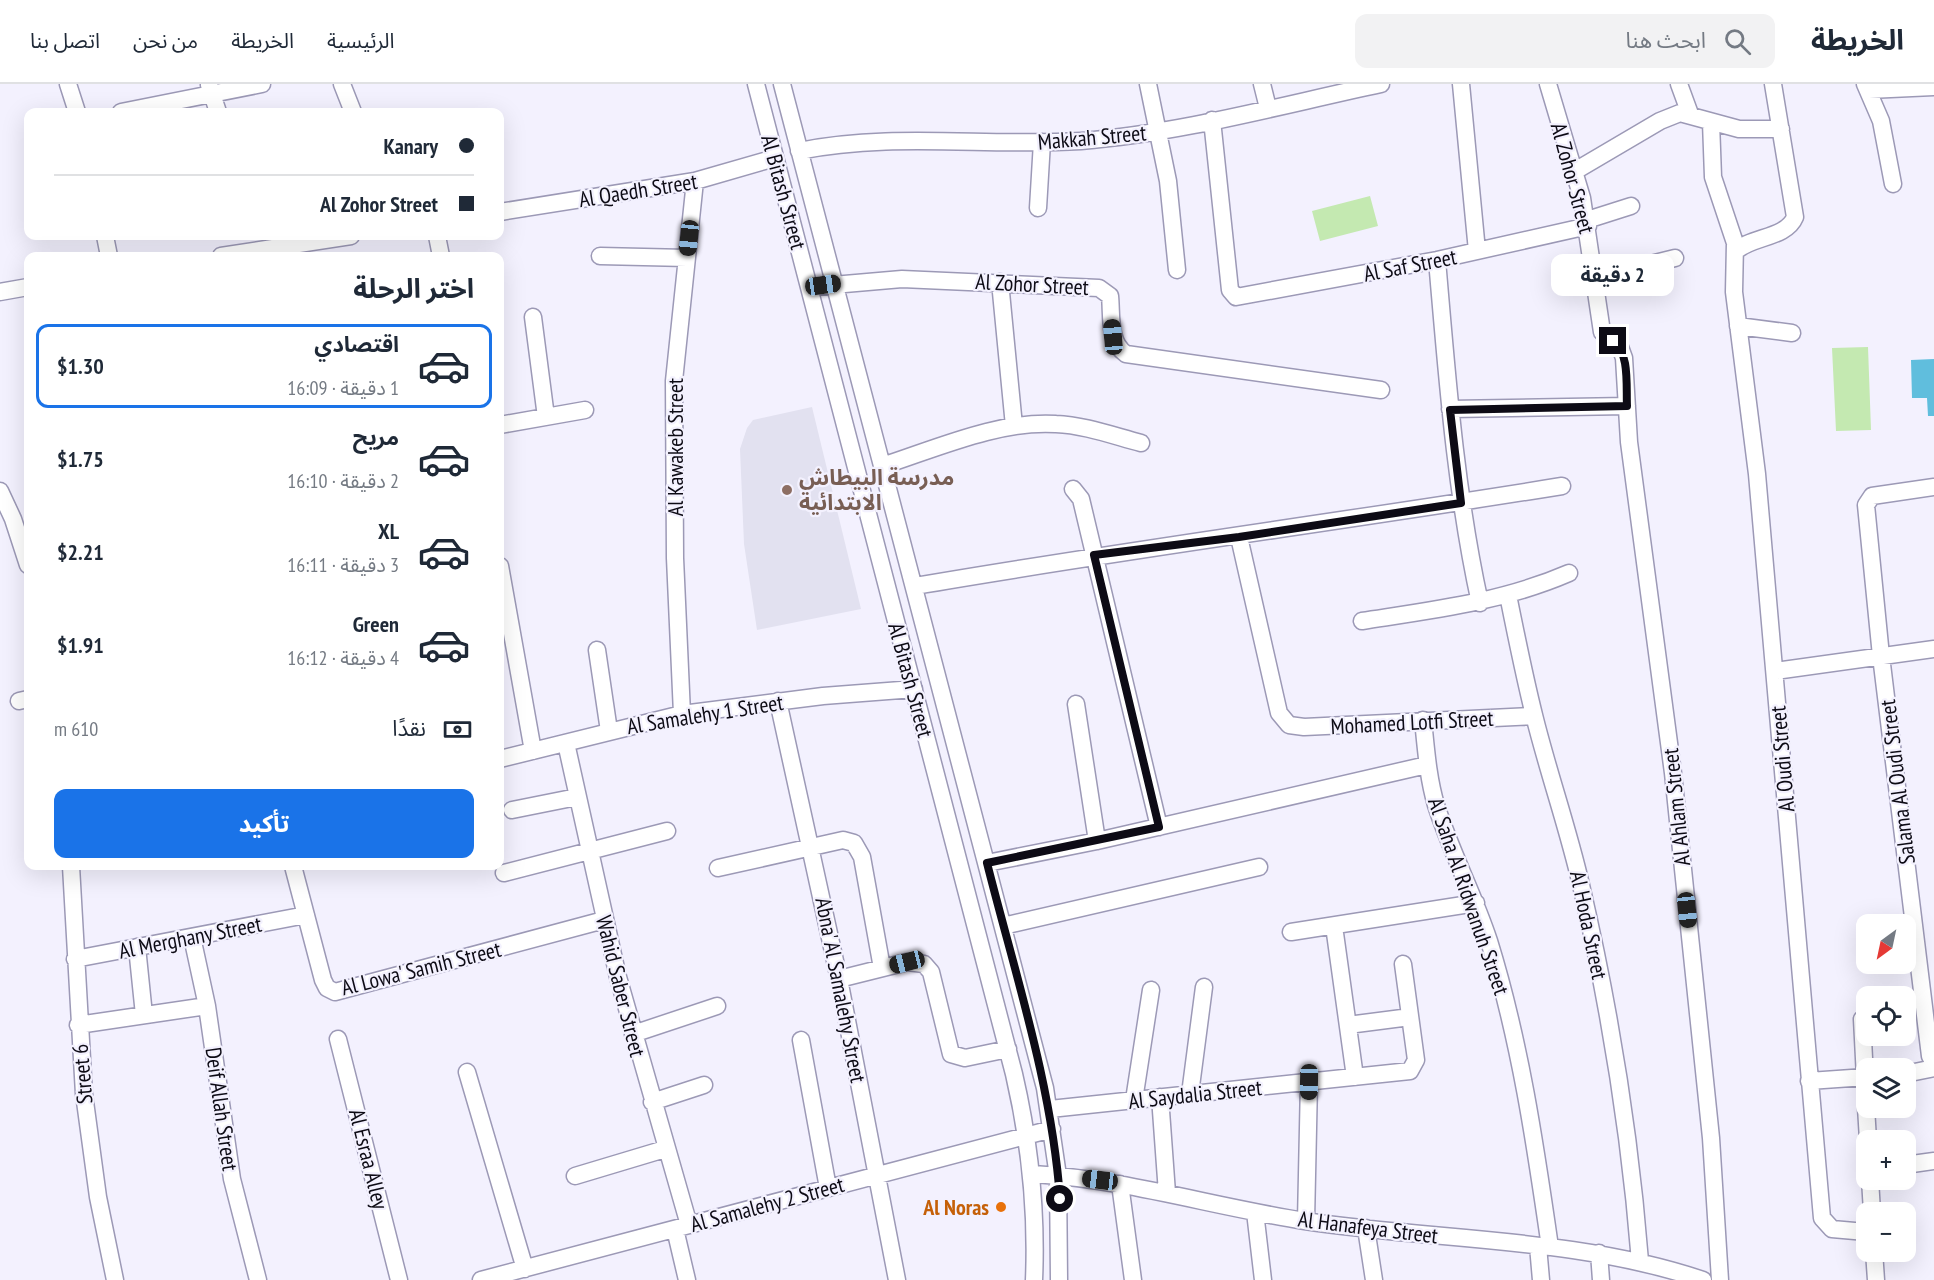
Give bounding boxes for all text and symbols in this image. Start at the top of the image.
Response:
search box [1355,14,1775,68]
text: الخريطة [1811,21,1904,58]
icon: search [1721,25,1754,58]
text: ابحث هنا [1626,26,1706,54]
text: اتصل بنا [30,27,100,54]
text: من نحن [133,27,198,54]
text: الخريطة [231,27,294,54]
text: الرئيسية [327,27,395,54]
street label: Makkah Street [1037,118,1147,156]
street label: Al Zohor Street [1545,120,1601,236]
text: Kanary [384,132,438,160]
street label: Al Bitash Street [755,132,813,252]
street label: Al Qaedh Street [577,167,699,213]
text: Al Zohor Street [320,190,438,218]
car [678,219,700,257]
street label: Al Saf Street [1361,242,1459,288]
callout: 2 دقيقة [1552,254,1674,296]
text: 2 دقيقة [1581,262,1644,288]
street label: Al Zohor Street [975,267,1089,301]
text: اختر الرحلة [353,271,474,305]
car [804,274,842,296]
car [1102,318,1124,356]
route end [1599,327,1626,354]
text: اقتصادي [314,330,399,358]
icon: car [417,339,471,393]
text: $1.30 [57,352,104,380]
text: 1 دقيقة · 16:09 [287,375,399,401]
street label: Al Kawakeb Street [661,378,689,516]
text: مريح [353,423,399,451]
icon: car [417,432,471,486]
text: $1.75 [57,445,104,473]
place label: مدرسة البيطاش الابتدائية [799,463,954,516]
text: 2 دقيقة · 16:10 [287,468,399,494]
marker: مدرسة البيطاش الابتدائية [780,483,794,497]
text: XL [378,517,399,545]
icon: car [417,525,471,579]
text: $2.21 [57,538,104,566]
text: 3 دقيقة · 16:11 [287,552,399,578]
text: Green [353,610,399,638]
icon: car [417,618,471,672]
street label: Al Bitash Street [882,620,940,740]
text: $1.91 [57,631,104,659]
text: 4 دقيقة · 16:12 [287,645,399,671]
street label: Al Samalehy 1 Street [625,688,785,740]
street label: Salama Al Oudi Street [1873,698,1921,866]
street label: Mohamed Lotfi Street [1330,704,1494,740]
street label: Al Oudi Street [1763,705,1801,813]
icon: cash [441,713,474,746]
text: نقدًا [392,714,426,742]
text: 610 m [54,716,98,742]
street label: Al Ahlam Street [1656,747,1696,867]
button: تأكيد [54,789,474,858]
street label: Al Saha Al Ridwanuh Street [1422,794,1516,998]
street label: Al Hoda Street [1564,868,1614,982]
car [1676,891,1698,929]
street label: Abna' Al Samalehy Street [809,895,873,1085]
street label: Al Merghany Street [116,909,264,965]
street label: Wahid Saber Street [590,912,652,1060]
north arrow [1856,914,1916,974]
map controls [1856,914,1916,1262]
street label: Al Lowa' Samih Street [338,935,504,1001]
car [887,949,927,975]
button: locate [1856,986,1916,1046]
street label: Street 6 [65,1043,99,1105]
street label: Deif Allah Street [199,1045,245,1173]
button: layers [1856,1058,1916,1118]
car [1300,1064,1318,1100]
street label: Al Saydalia Street [1127,1073,1263,1115]
street label: Al Esraa Alley [343,1106,395,1213]
button: + [1856,1130,1916,1190]
car [1081,1169,1119,1191]
street label: Al Samalehy 2 Street [687,1170,847,1238]
route start [1046,1185,1073,1212]
place label: Al Noras [922,1193,989,1221]
marker: Al Noras [994,1200,1008,1214]
button: − [1856,1202,1916,1262]
street label: Al Hanafeya Street [1296,1205,1440,1249]

